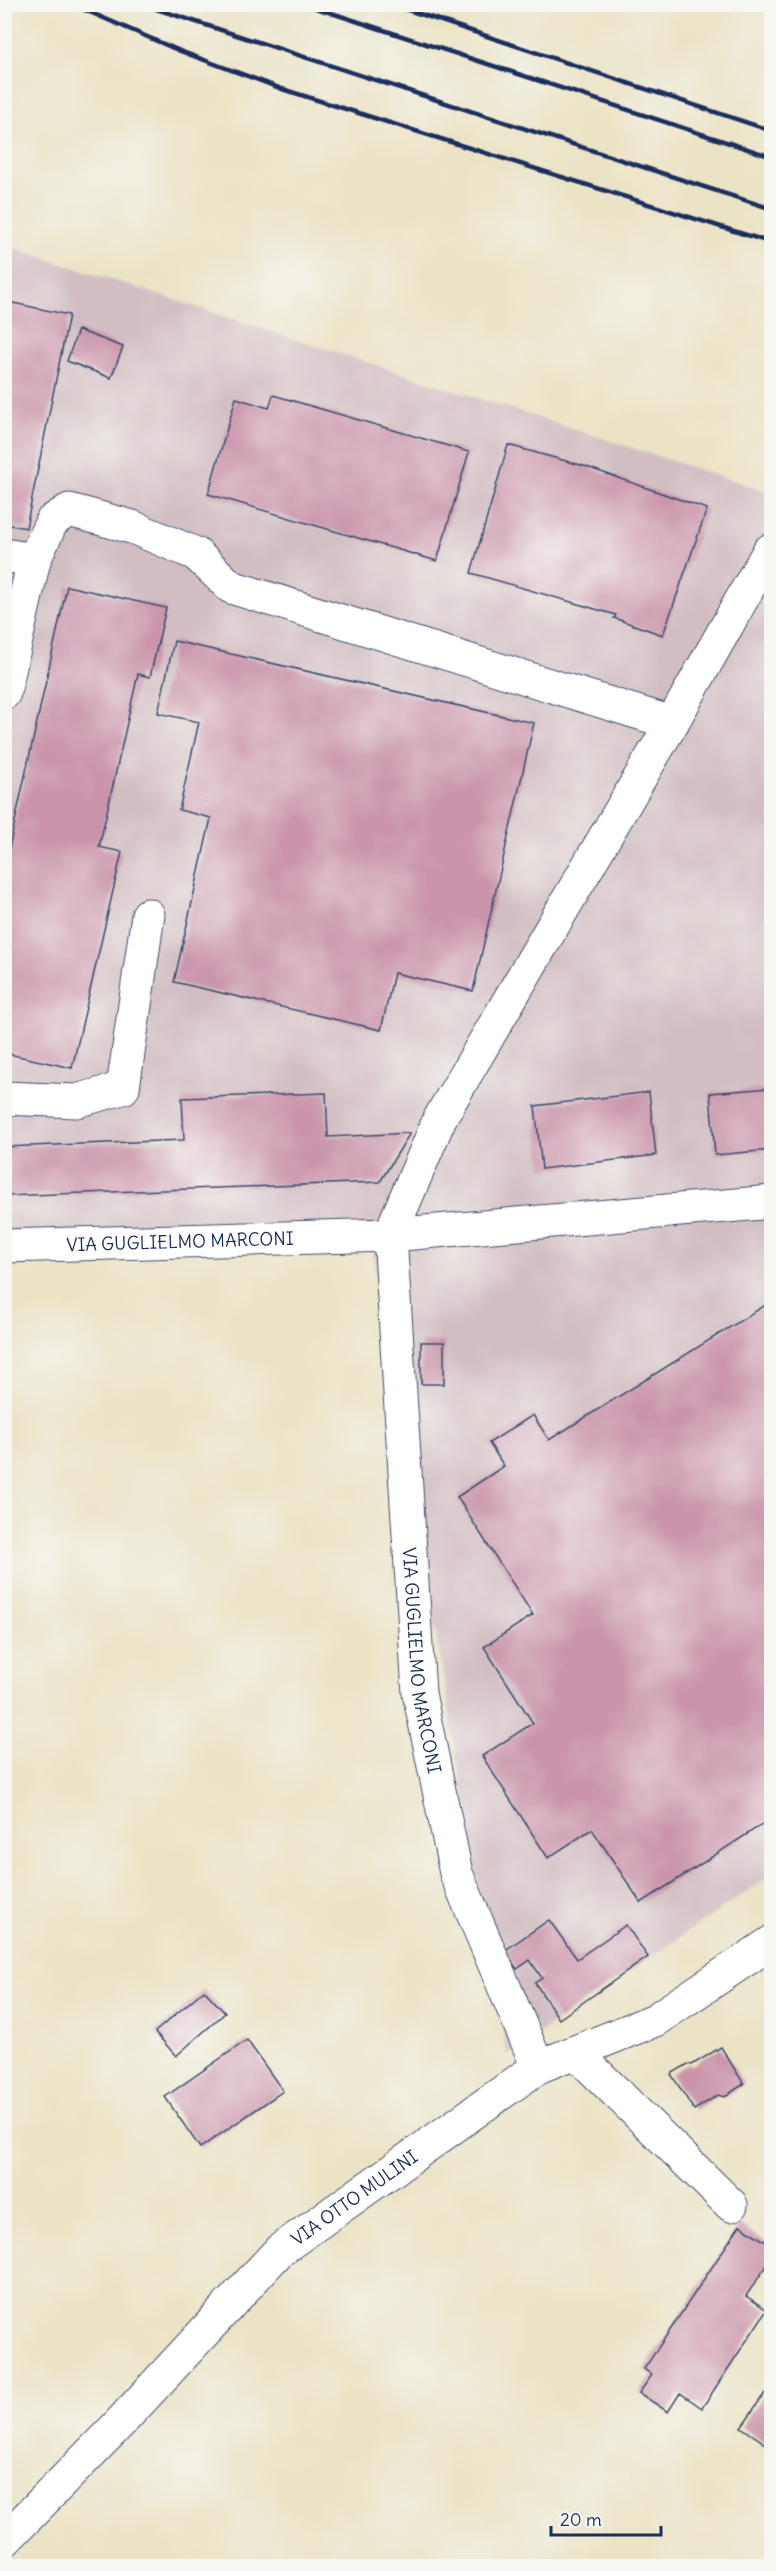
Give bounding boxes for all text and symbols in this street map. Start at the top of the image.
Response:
street label: VIA GUGLIELMO MARCONI [66,1226,294,1256]
street label: VIA GUGLIELMO MARCONI [398,1547,447,1775]
street label: VIA OTTO MULINI [286,2145,422,2250]
scale bar [551,2499,660,2537]
text: 20 m [560,2508,602,2531]

